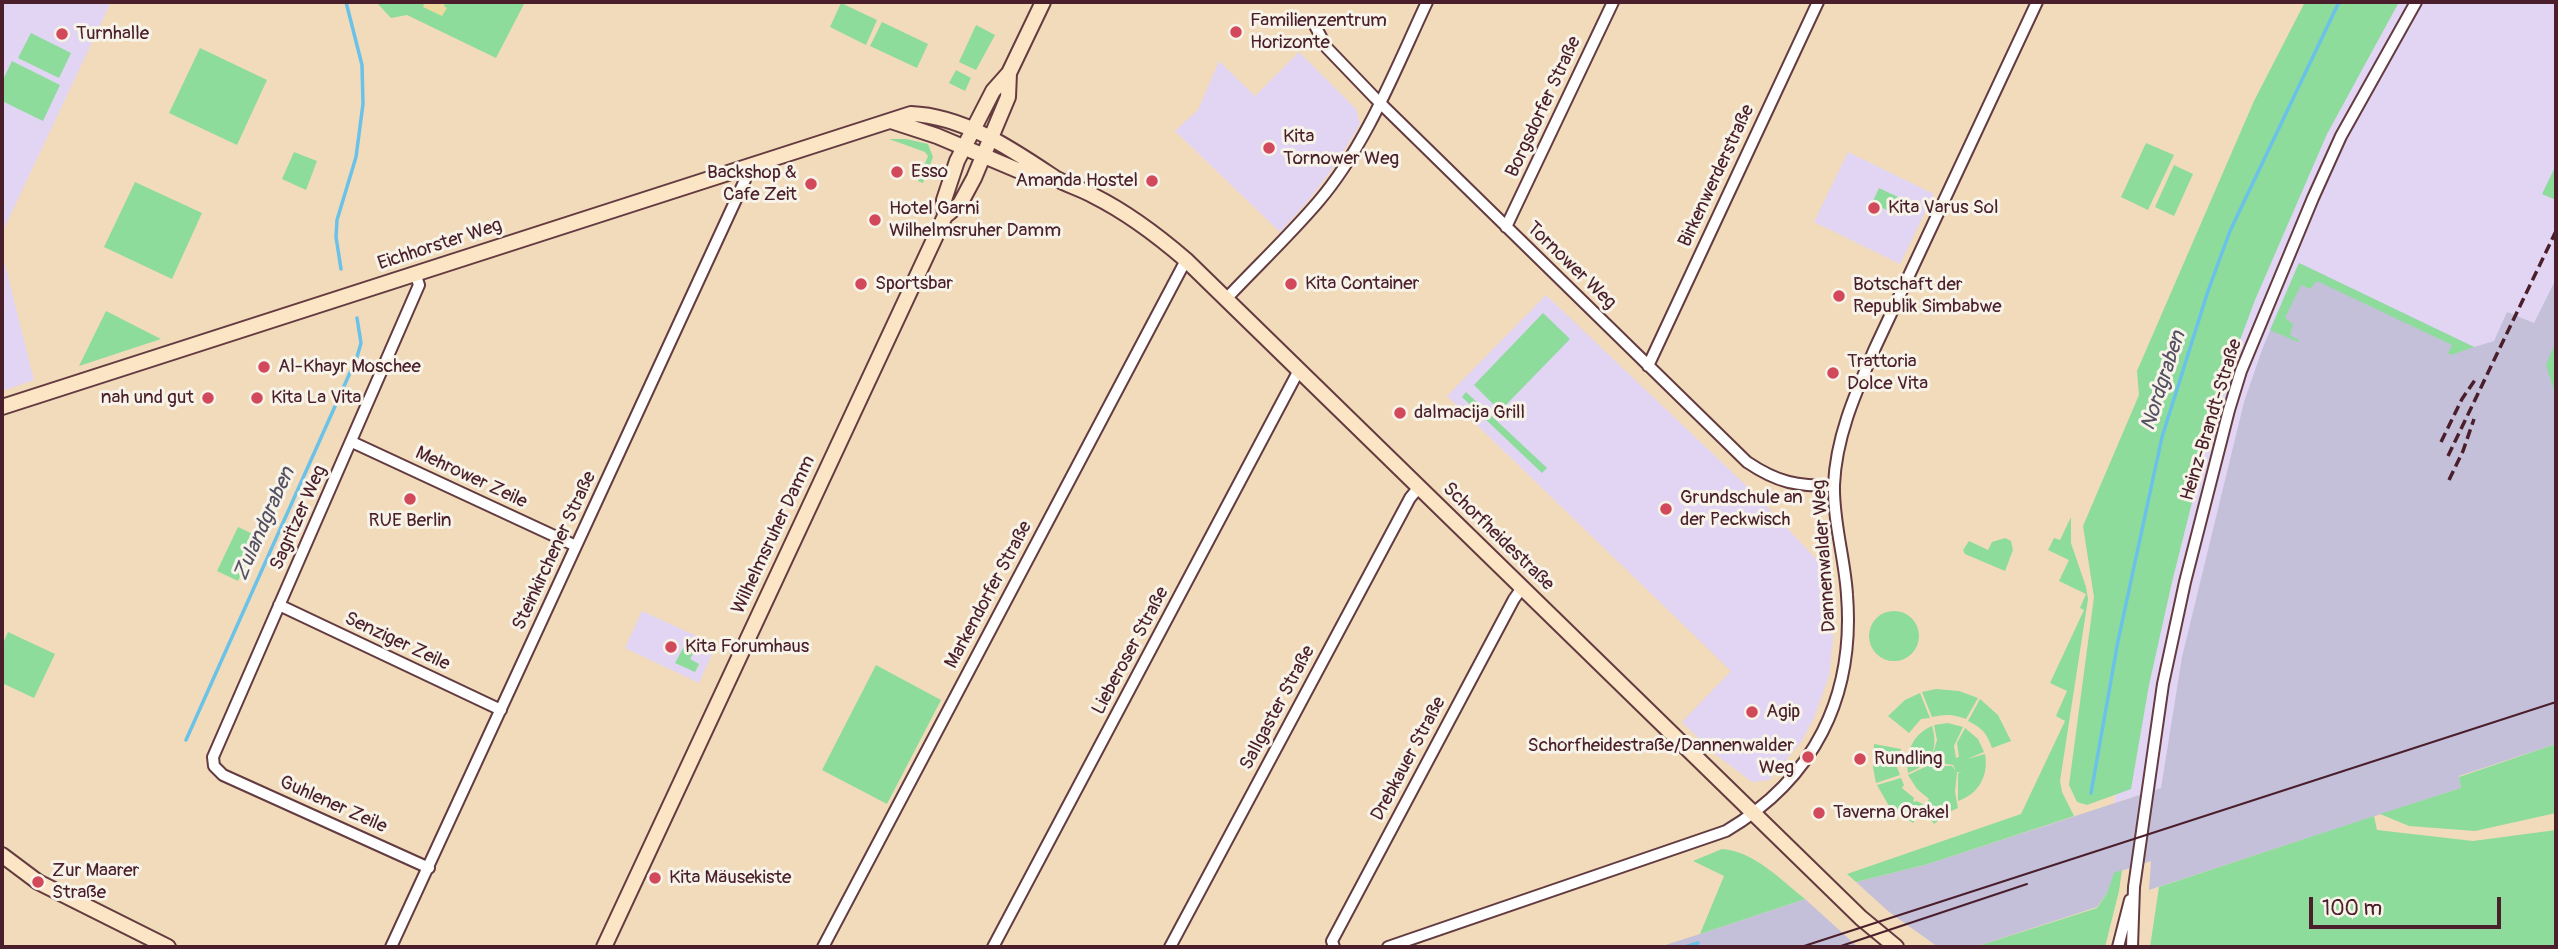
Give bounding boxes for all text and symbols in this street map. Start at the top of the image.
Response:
place label: Familienzentrum Horizonte [1250,10,1387,54]
place label: Turnhalle [76,23,149,45]
marker: Familienzentrum Horizonte [1228,24,1244,40]
marker: Turnhalle [54,26,70,42]
street label: Borgsdorfer Straße [1501,33,1587,181]
street label: Birkenwerderstraße [1674,101,1760,251]
place label: Kita Tornower Weg [1283,126,1399,170]
marker: Kita Tornower Weg [1261,140,1277,156]
place label: Esso [911,161,948,183]
place label: Backshop & Cafe Zeit [707,162,797,206]
marker: Esso [889,164,905,180]
place label: Amanda Hostel [1016,170,1138,192]
marker: Amanda Hostel [1144,173,1160,189]
marker: Backshop & Cafe Zeit [803,176,819,192]
place label: Kita Varus Sol [1888,197,1998,219]
place label: Hotel Garni Wilhelmsruher Damm [889,198,1061,242]
marker: Kita Varus Sol [1866,200,1882,216]
marker: Hotel Garni Wilhelmsruher Damm [867,212,883,228]
street label: Eichhorster Weg [375,214,505,276]
street label: Tornower Weg [1521,217,1621,315]
place label: Sportsbar [875,273,953,295]
place label: Kita Container [1305,273,1419,295]
place label: Botschaft der Republik Simbabwe [1853,274,2002,318]
marker: Sportsbar [853,276,869,292]
marker: Kita Container [1283,276,1299,292]
marker: Botschaft der Republik Simbabwe [1831,288,1847,304]
water label: Nordgraben [2136,328,2192,434]
street label: Heinz-Brandt-Straße [2177,336,2247,504]
place label: Trattoria Dolce Vita [1847,351,1928,395]
place label: Al-Khayr Moschee [278,356,421,378]
marker: Al-Khayr Moschee [256,359,272,375]
marker: Trattoria Dolce Vita [1825,365,1841,381]
place label: nah und gut [101,387,194,409]
place label: Kita La Vita [271,387,361,409]
marker: nah und gut [200,390,216,406]
marker: Kita La Vita [249,390,265,406]
place label: dalmacija Grill [1414,402,1525,424]
marker: dalmacija Grill [1392,405,1408,421]
street label: Mehrower Zeile [411,442,531,514]
street label: Wilhelmsruher Damm [727,452,821,618]
street label: Sagritzer Weg [266,462,332,574]
water label: Zulandgraben [229,464,301,584]
street label: Steinkirchener Straße [508,468,602,634]
street label: Schorfheidestraße [1437,478,1559,596]
street label: Dannenwalder Weg [1808,479,1842,633]
place label: Grundschule an der Peckwisch [1680,487,1803,531]
marker: RUE Berlin [402,491,418,507]
marker: Grundschule an der Peckwisch [1658,501,1674,517]
place label: RUE Berlin [369,510,451,532]
street label: Markendorfer Straße [940,517,1038,673]
street label: Lieberoser Straße [1088,583,1174,719]
street label: Senziger Zeile [341,608,453,676]
place label: Kita Forumhaus [685,636,809,658]
marker: Kita Forumhaus [663,639,679,655]
street label: Sallgaster Straße [1236,642,1320,774]
street label: Drebkauer Straße [1367,693,1451,825]
place label: Agip [1766,701,1800,723]
marker: Agip [1744,704,1760,720]
place label: Schorfheidestraße/Dannenwalder Weg [1528,735,1794,779]
place label: Rundling [1874,748,1943,770]
marker: Schorfheidestraße/Dannenwalder Weg [1800,749,1816,765]
marker: Rundling [1852,751,1868,767]
street label: Guhlener Zeile [276,771,390,839]
place label: Taverna Orakel [1833,802,1949,824]
marker: Taverna Orakel [1811,805,1827,821]
place label: Zur Maarer Straße [52,860,139,904]
place label: Kita Mäusekiste [669,867,791,889]
marker: Kita Mäusekiste [647,870,663,886]
marker: Zur Maarer Straße [30,874,46,890]
scale bar [2313,883,2506,927]
text: 100 m [2322,895,2382,922]

